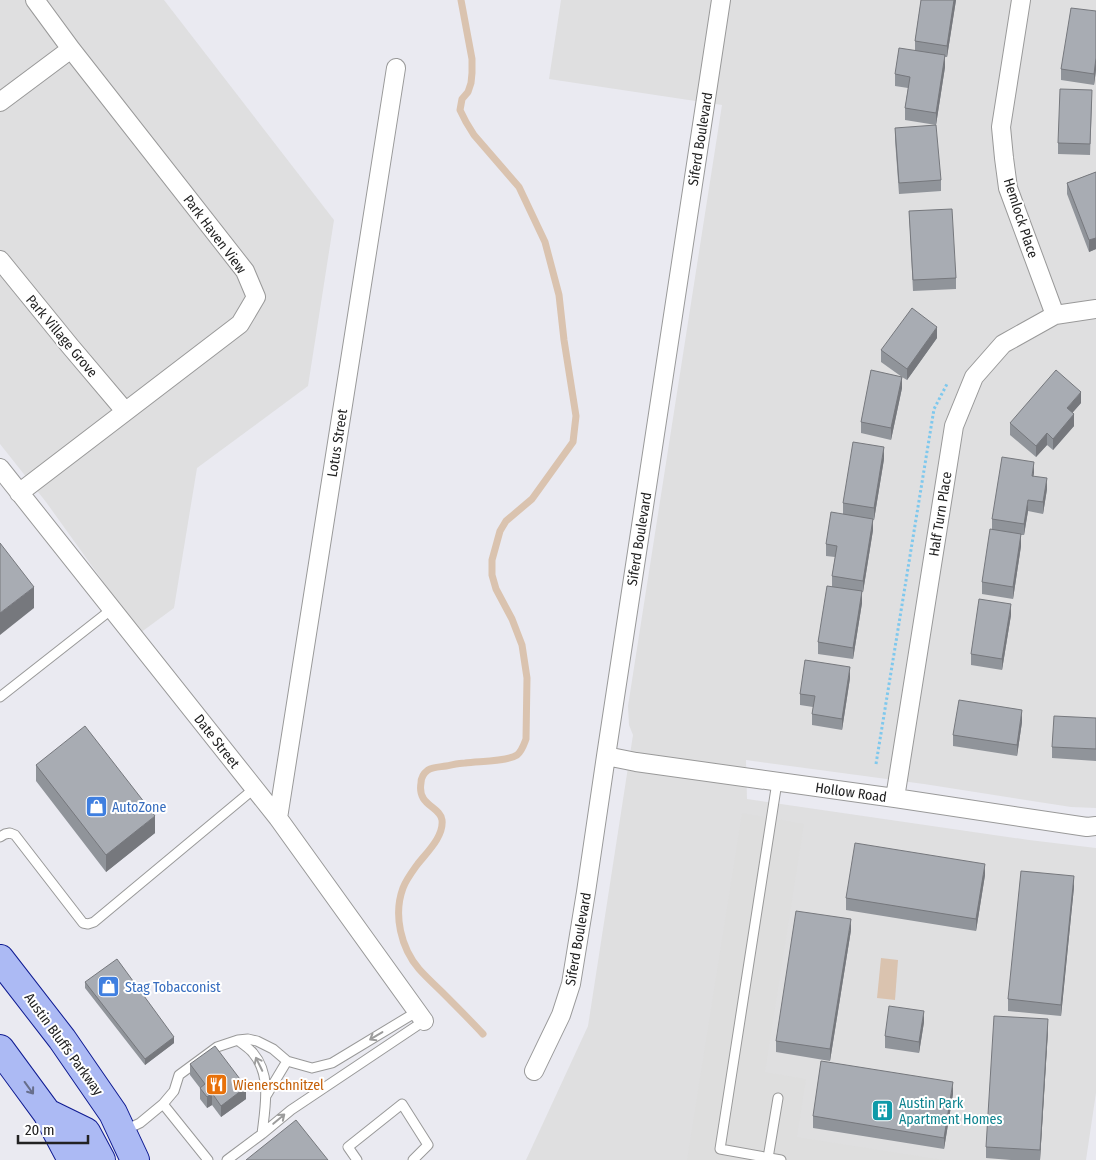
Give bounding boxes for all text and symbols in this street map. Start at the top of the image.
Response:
street label: Siferd Boulevard [685,91,716,187]
street label: Hemlock Place [1000,176,1041,260]
street label: Park Haven View [180,192,250,277]
street label: Park Village Grove [22,292,101,381]
street label: Lotus Street [324,407,351,478]
street label: Half Turn Place [925,470,956,558]
street label: Siferd Boulevard [624,491,655,587]
street label: Date Street [190,711,243,772]
street label: Hollow Road [814,779,888,806]
shop icon: AutoZone [84,795,108,819]
place label: AutoZone [112,799,166,816]
street label: Siferd Boulevard [562,891,595,987]
shop icon: Stag Tobacconist [97,975,121,999]
place label: Stag Tobacconist [125,979,221,996]
street label: Austin Bluffs Parkway [21,990,107,1100]
one-way arrow [369,1032,383,1042]
one-way arrow [254,1057,263,1072]
restaurant icon: Wienerschnitzel [205,1073,229,1097]
place label: Wienerschnitzel [233,1077,324,1094]
one-way arrow [24,1081,34,1095]
place label: Austin Park Apartment Homes [899,1095,1002,1128]
building icon: Austin Park Apartment Homes [871,1099,895,1123]
scale bar [18,1112,88,1144]
one-way arrow [273,1114,286,1125]
text: 20 m [25,1121,55,1139]

